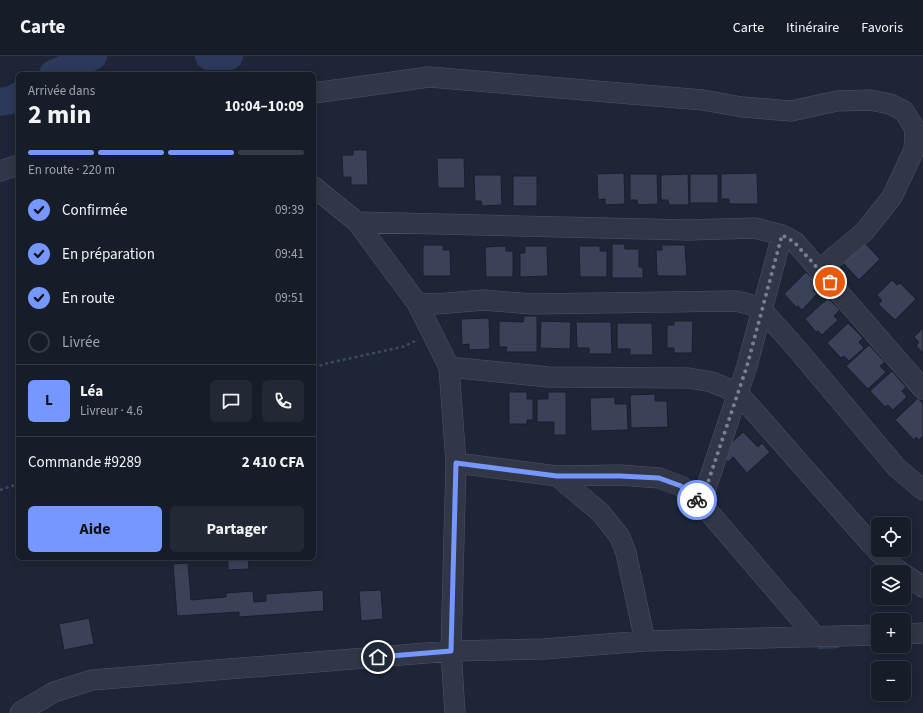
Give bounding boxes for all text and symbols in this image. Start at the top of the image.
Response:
text: Carte [20,14,65,41]
text: Carte [733,18,764,38]
text: Itinéraire [786,18,839,38]
text: Favoris [861,18,903,38]
text: Arrivée dans [28,82,95,100]
text: 2 min [28,96,91,133]
text: 10:04–10:09 [224,96,304,117]
text: En route · 220 m [28,161,115,179]
icon: check [28,199,50,221]
text: Confirmée [62,200,128,221]
text: 09:39 [275,201,304,219]
icon: check [28,243,50,265]
text: En préparation [62,244,155,265]
text: 09:41 [275,245,304,263]
pin [813,265,847,299]
icon: bag [819,271,841,293]
icon: check [28,287,50,309]
text: En route [62,288,115,309]
text: 09:51 [275,289,304,307]
text: Livrée [62,332,100,353]
button: chat [210,380,252,422]
button: phone [262,380,304,422]
text: Léa [80,381,103,402]
text: L [45,390,53,411]
text: Livreur · 4.6 [80,402,143,420]
text: Commande #9289 [28,452,141,473]
text: 2 410 CFA [242,452,304,473]
courier [677,480,717,520]
icon: bike [686,489,708,511]
button: Aide [28,506,162,552]
button: Partager [170,506,304,552]
map controls [871,517,911,701]
button: locate [871,517,911,557]
button: layers [871,565,911,605]
button: + [871,613,911,653]
pin [361,640,395,674]
icon: home [367,646,389,668]
button: − [871,661,911,701]

